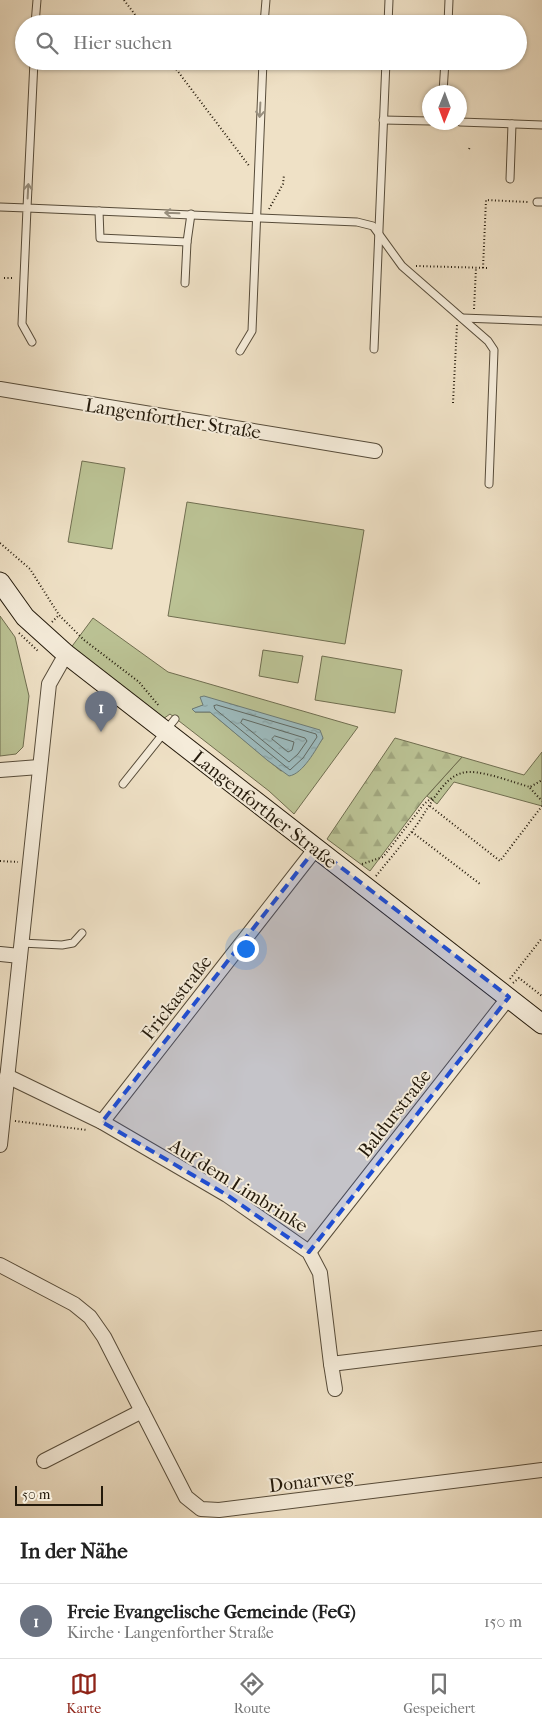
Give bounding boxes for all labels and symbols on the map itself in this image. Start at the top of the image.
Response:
north arrow [422,85,467,130]
one-way arrow [256,102,265,118]
one-way arrow [23,183,33,199]
one-way arrow [164,209,180,218]
street label: Langenforther Straße [83,394,262,444]
pin: 1 [85,691,117,732]
street label: Langenforther Straße [188,746,341,873]
your location [233,936,259,962]
street label: Frickastraße [137,951,217,1044]
street label: Baldurstraße [354,1065,436,1162]
street label: Auf dem Limbrinke [164,1134,312,1237]
street label: Donarweg [267,1465,356,1497]
scale bar [15,1483,102,1506]

